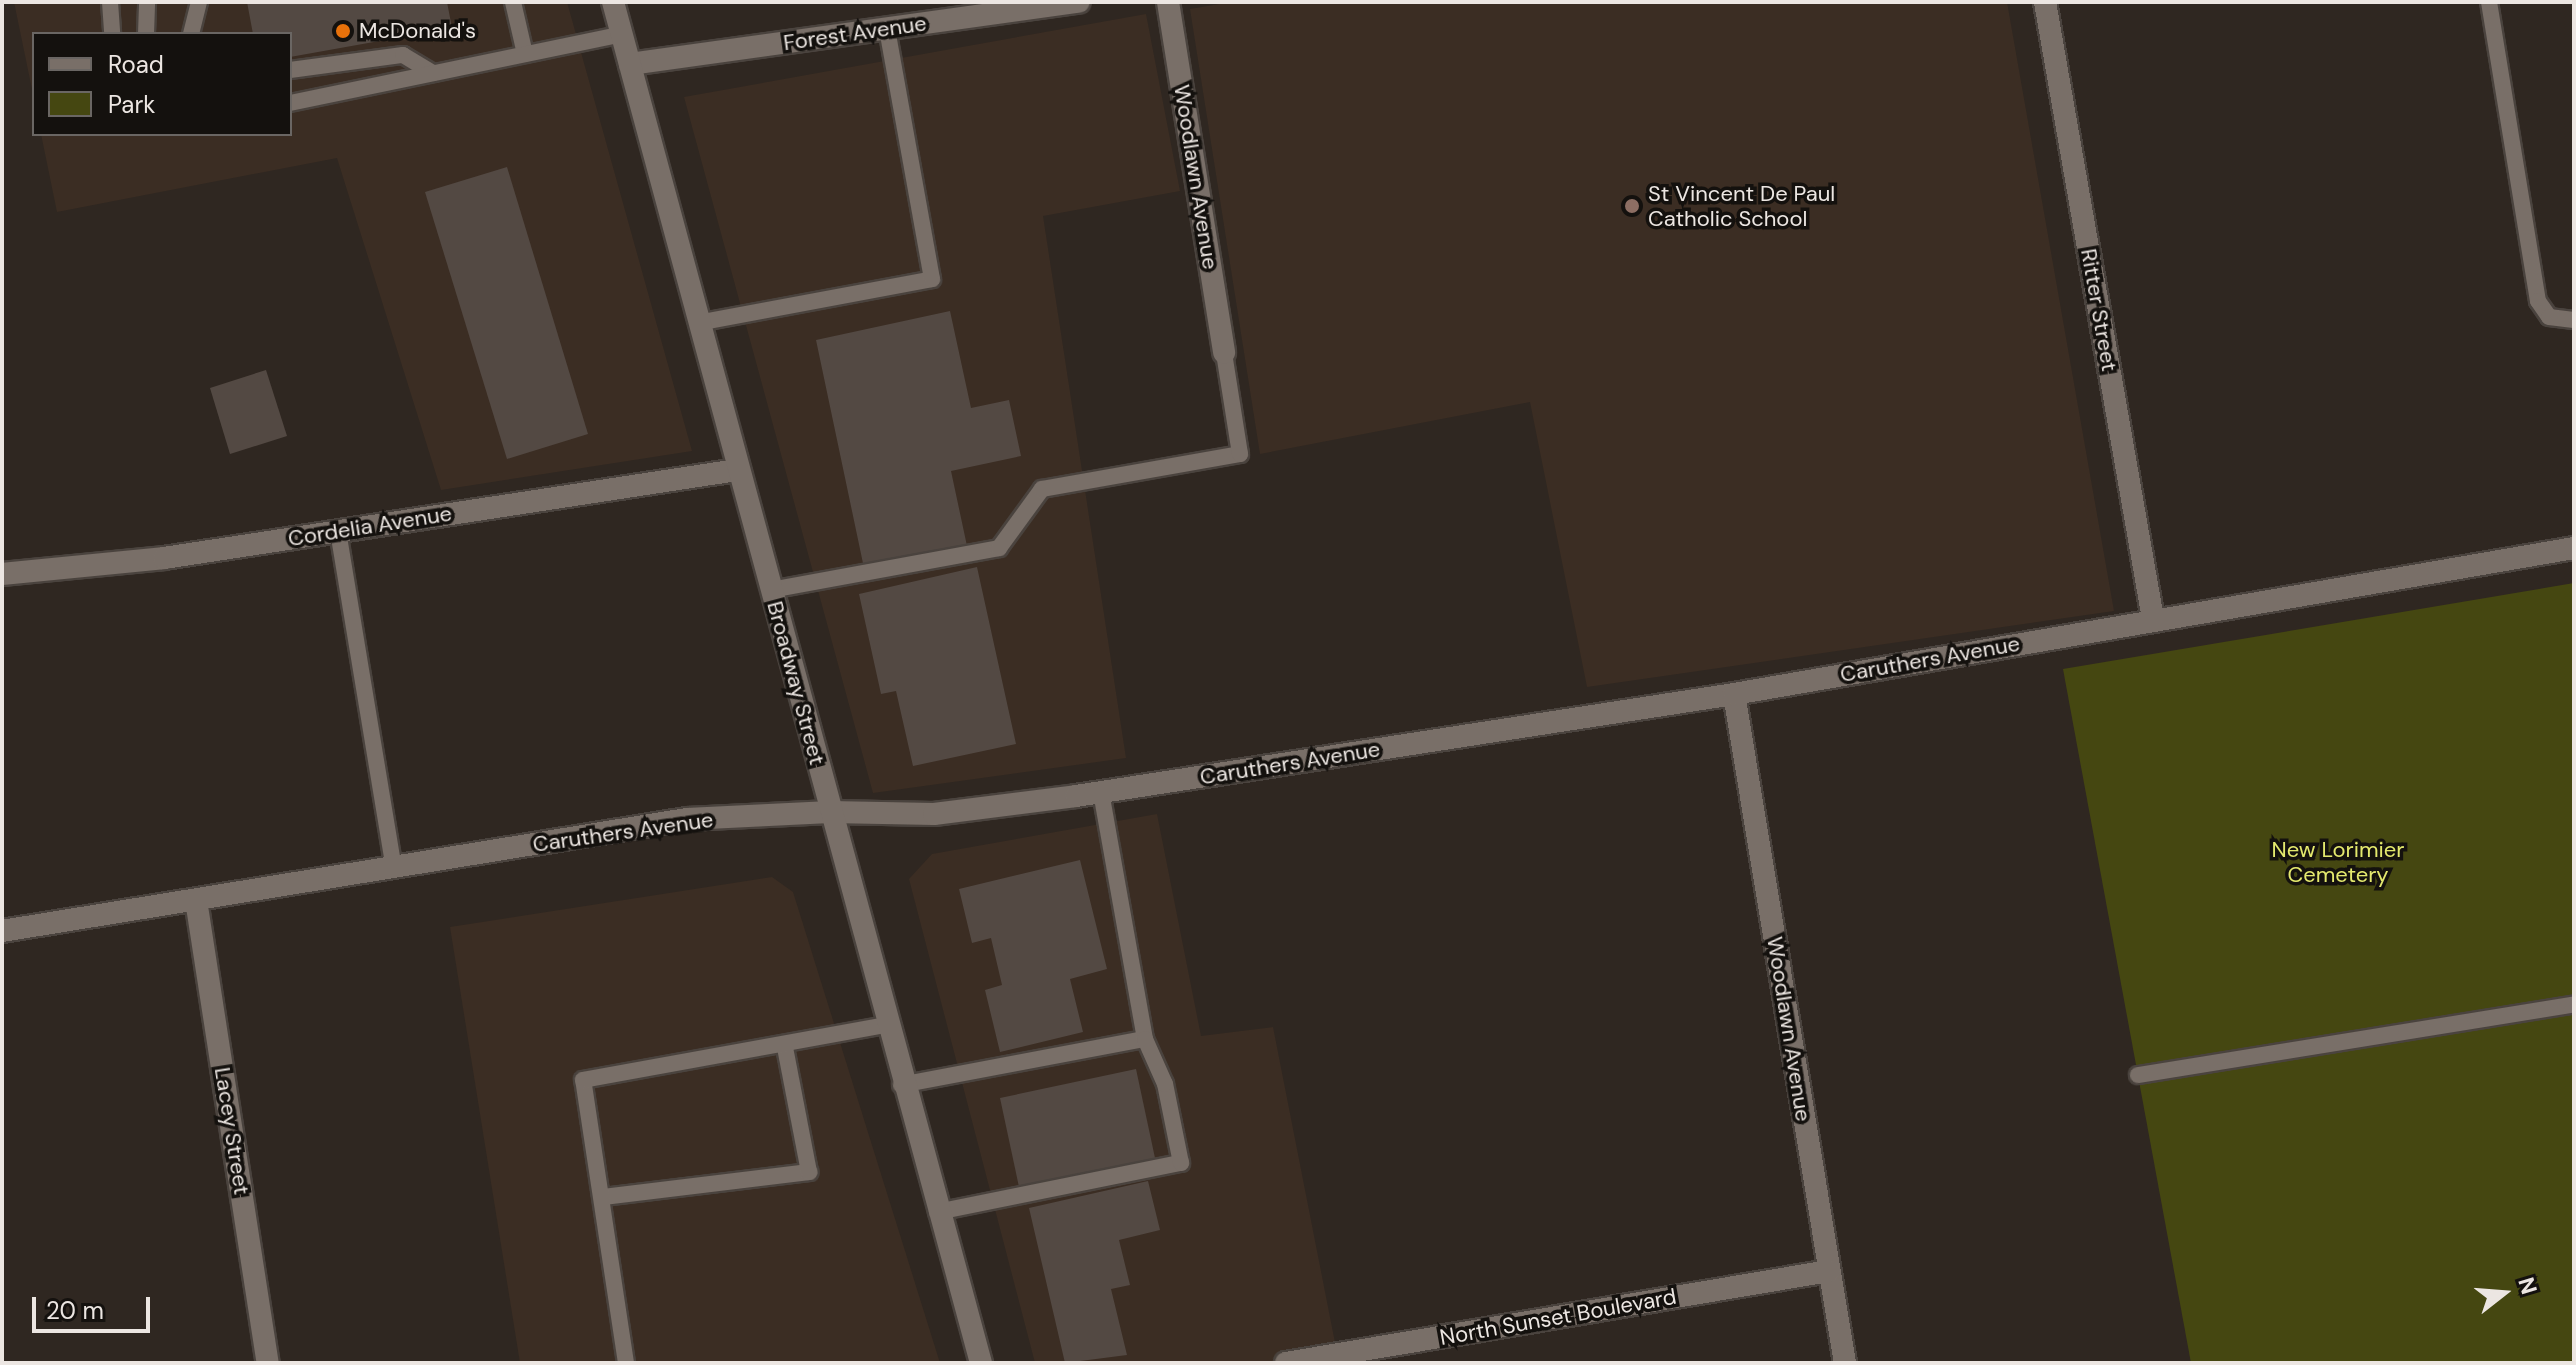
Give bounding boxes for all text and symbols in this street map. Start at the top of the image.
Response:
street label: Forest Avenue [782,10,928,56]
place label: McDonald's [359,18,476,44]
marker: McDonald's [334,22,352,40]
legend [32,32,292,136]
text: Road [108,49,164,80]
street label: Woodlawn Avenue [1168,83,1224,271]
text: Park [108,89,155,120]
place label: St Vincent De Paul Catholic School [1648,180,1835,232]
marker: St Vincent De Paul Catholic School [1623,197,1641,215]
street label: Ritter Street [2075,247,2123,373]
street label: Cordelia Avenue [286,500,454,552]
street label: Broadway Street [761,598,831,768]
street label: Caruthers Avenue [1838,630,2022,688]
street label: Caruthers Avenue [1198,736,1382,790]
street label: Caruthers Avenue [531,806,715,858]
park label: New Lorimier Cemetery [2271,836,2405,888]
street label: Woodlawn Avenue [1761,935,1817,1123]
street label: Lacey Street [209,1065,255,1197]
north arrow [2464,1253,2544,1333]
text: N [2511,1274,2544,1298]
scale bar [36,1281,154,1331]
street label: North Sunset Boulevard [1438,1283,1678,1351]
text: 20 m [46,1295,104,1326]

